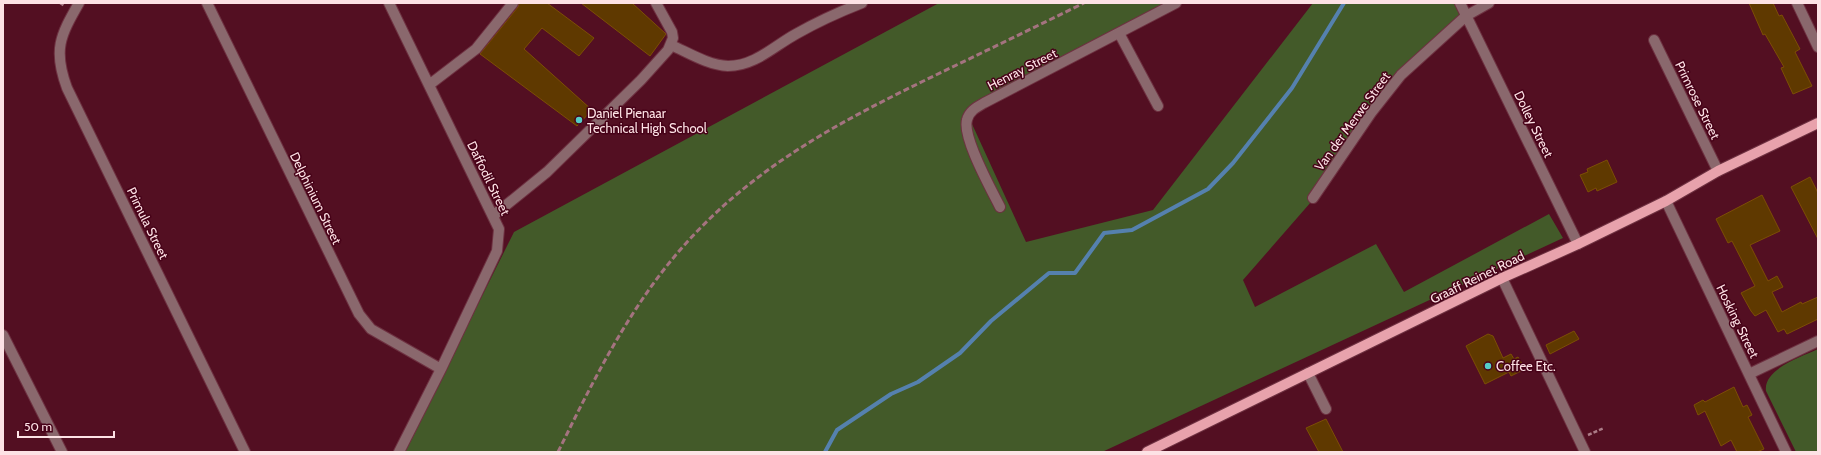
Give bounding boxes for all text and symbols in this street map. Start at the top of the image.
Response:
street label: Henray Street [985,44,1060,93]
street label: Primrose Street [1672,58,1724,142]
street label: Van der Merwe Street [1311,68,1394,174]
street label: Dolley Street [1511,88,1557,160]
place label: Daniel Pienaar Technical High School [587,105,707,136]
marker: Daniel Pienaar Technical High School [574,115,584,125]
street label: Daffodil Street [464,138,514,218]
street label: Delphinium Street [287,149,346,247]
street label: Primula Street [124,184,173,262]
street label: Graaff Reinet Road [1427,247,1527,307]
street label: Hosking Street [1713,281,1763,361]
place label: Coffee Etc. [1496,358,1556,374]
marker: Coffee Etc. [1483,361,1493,371]
scale bar [18,413,114,439]
text: 50 m [24,419,52,434]

